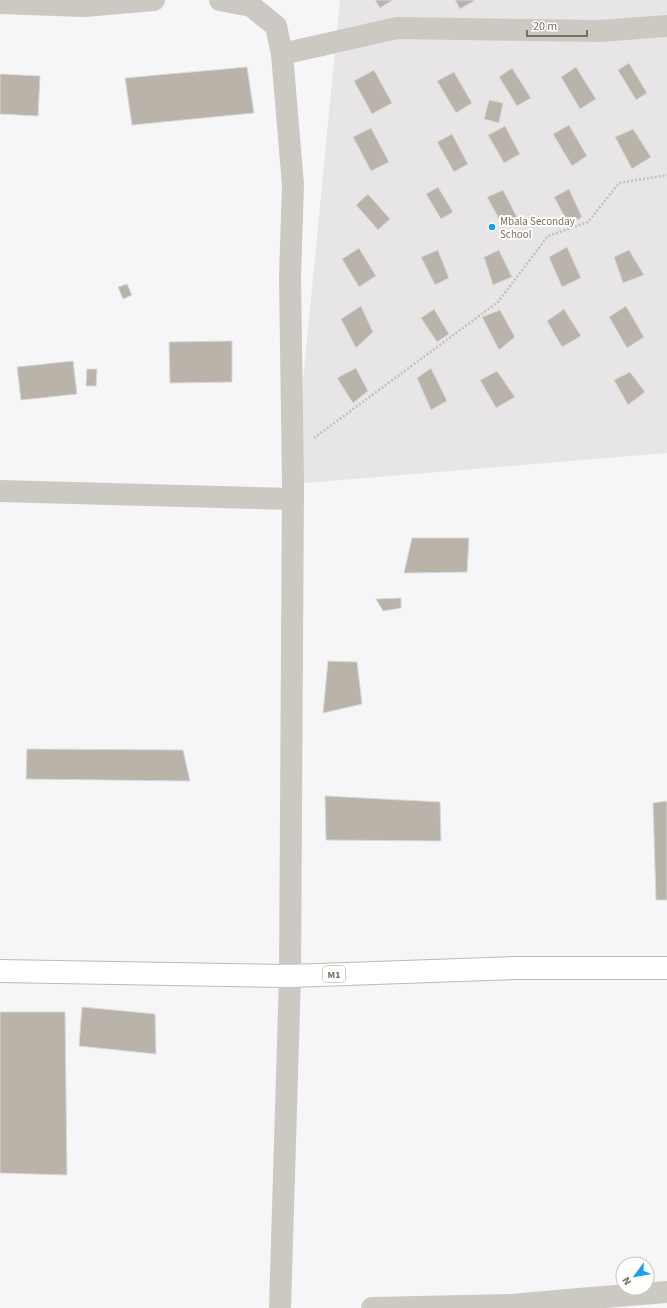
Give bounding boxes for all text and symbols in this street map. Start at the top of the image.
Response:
scale bar [527,12,587,38]
text: 20 m [533,18,557,35]
place label: Mbala Seconday School [500,214,575,242]
marker: Mbala Seconday School [487,222,497,232]
road number: M1 [323,966,345,982]
north arrow [615,1256,655,1296]
text: N [619,1274,635,1288]

